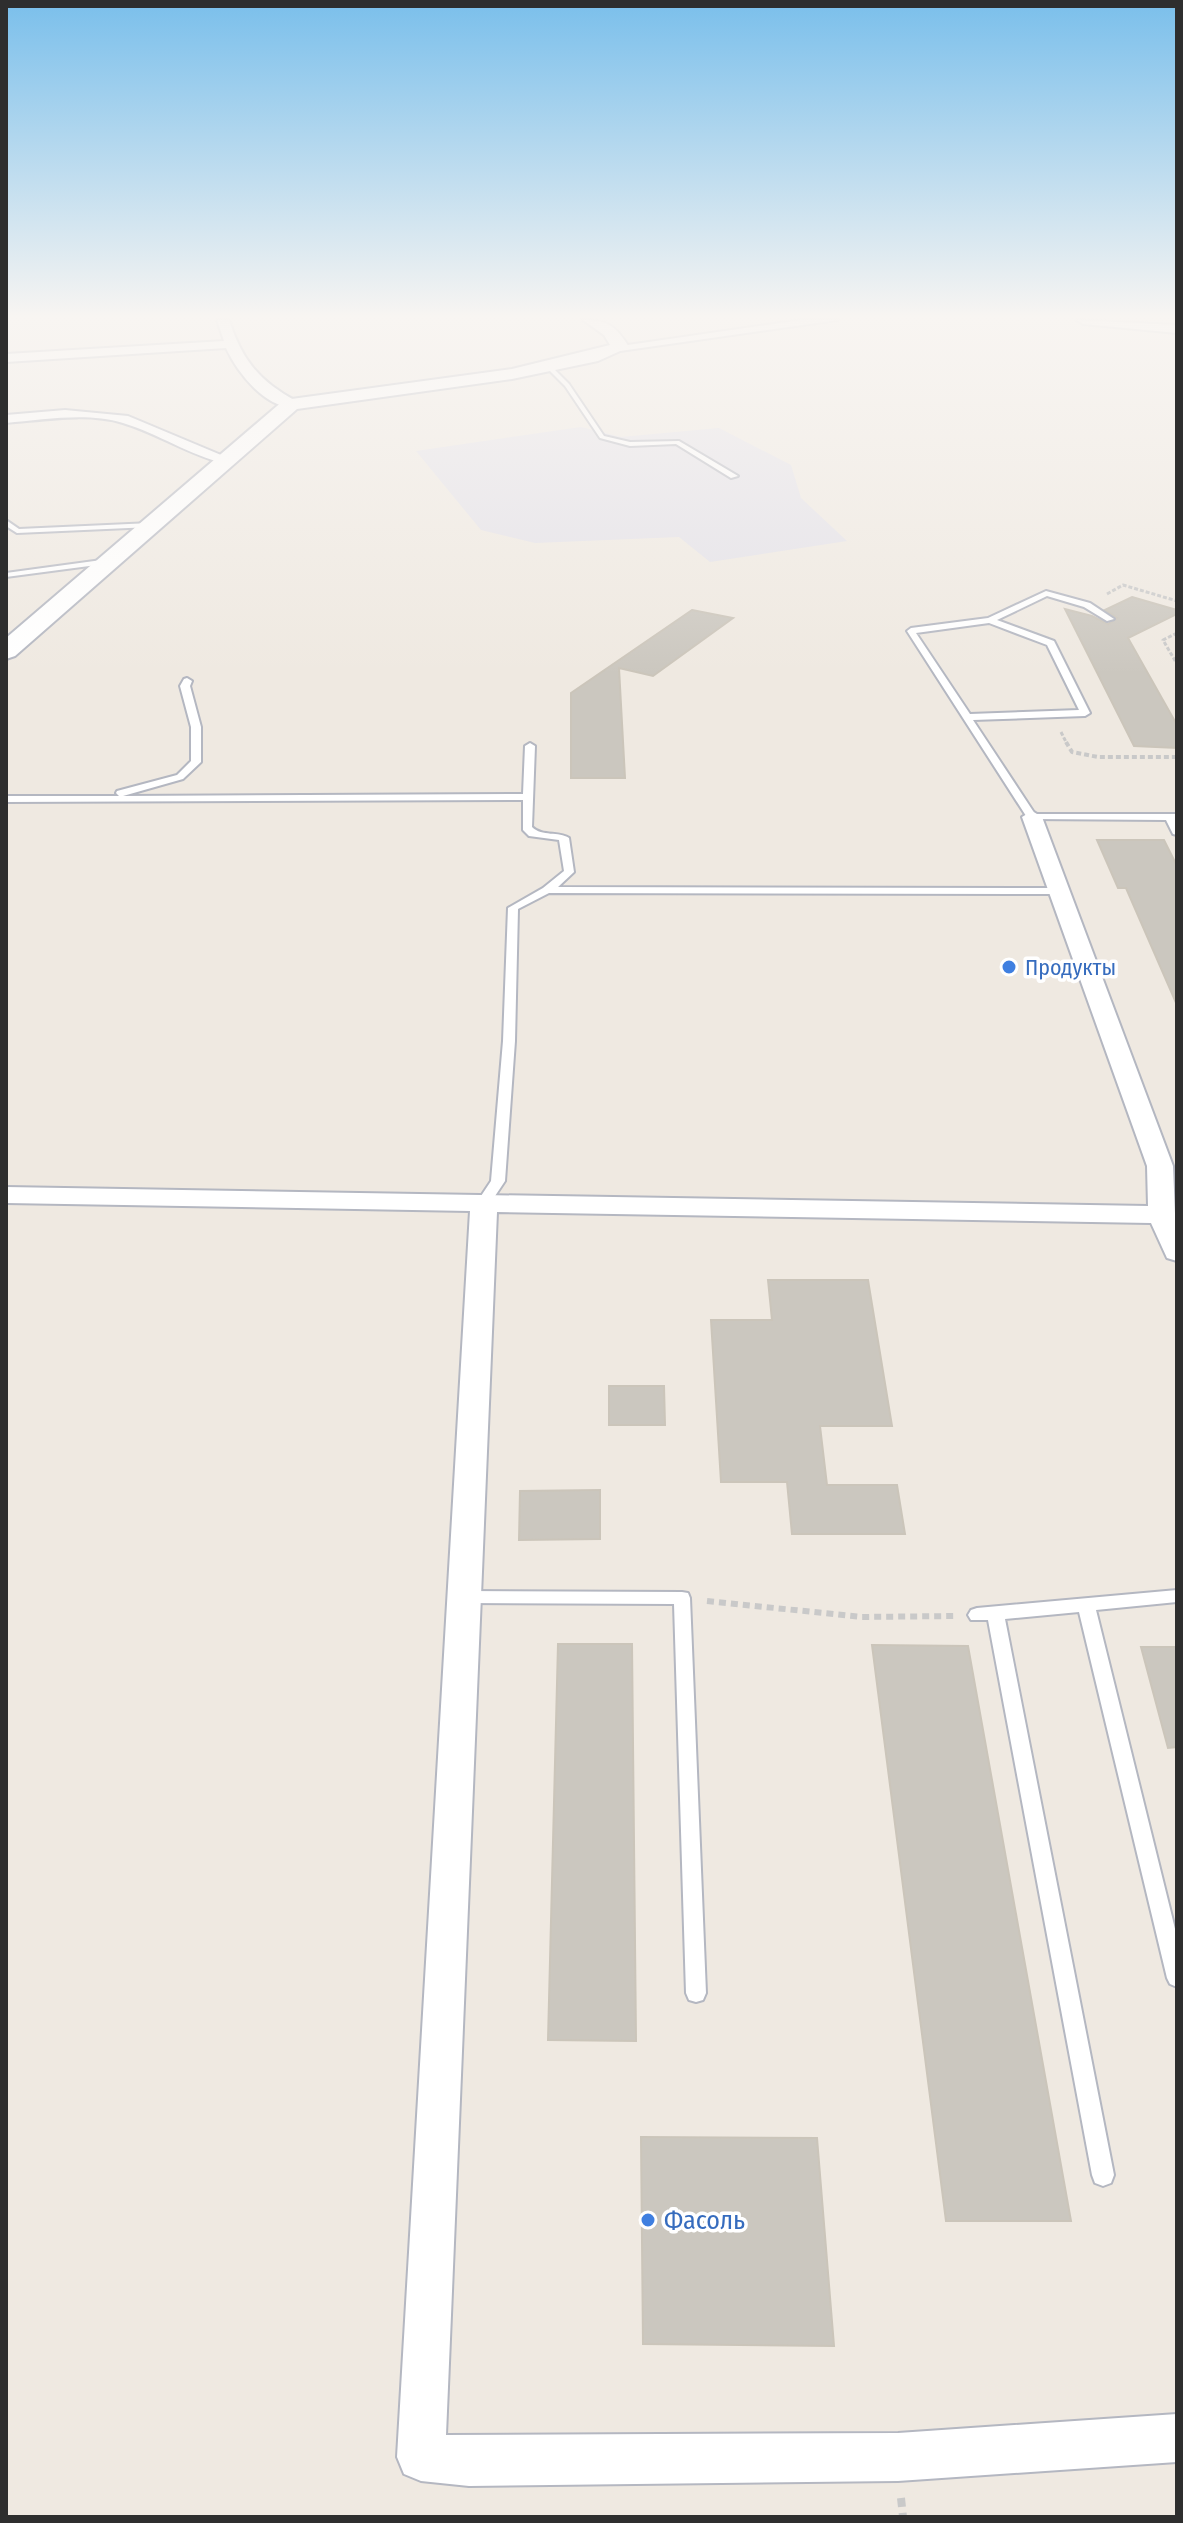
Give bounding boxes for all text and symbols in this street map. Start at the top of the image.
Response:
place label: Продукты [1025,954,1116,981]
marker: Продукты [1000,958,1018,976]
place label: Фасоль [664,2205,745,2236]
marker: Фасоль [639,2211,657,2229]

